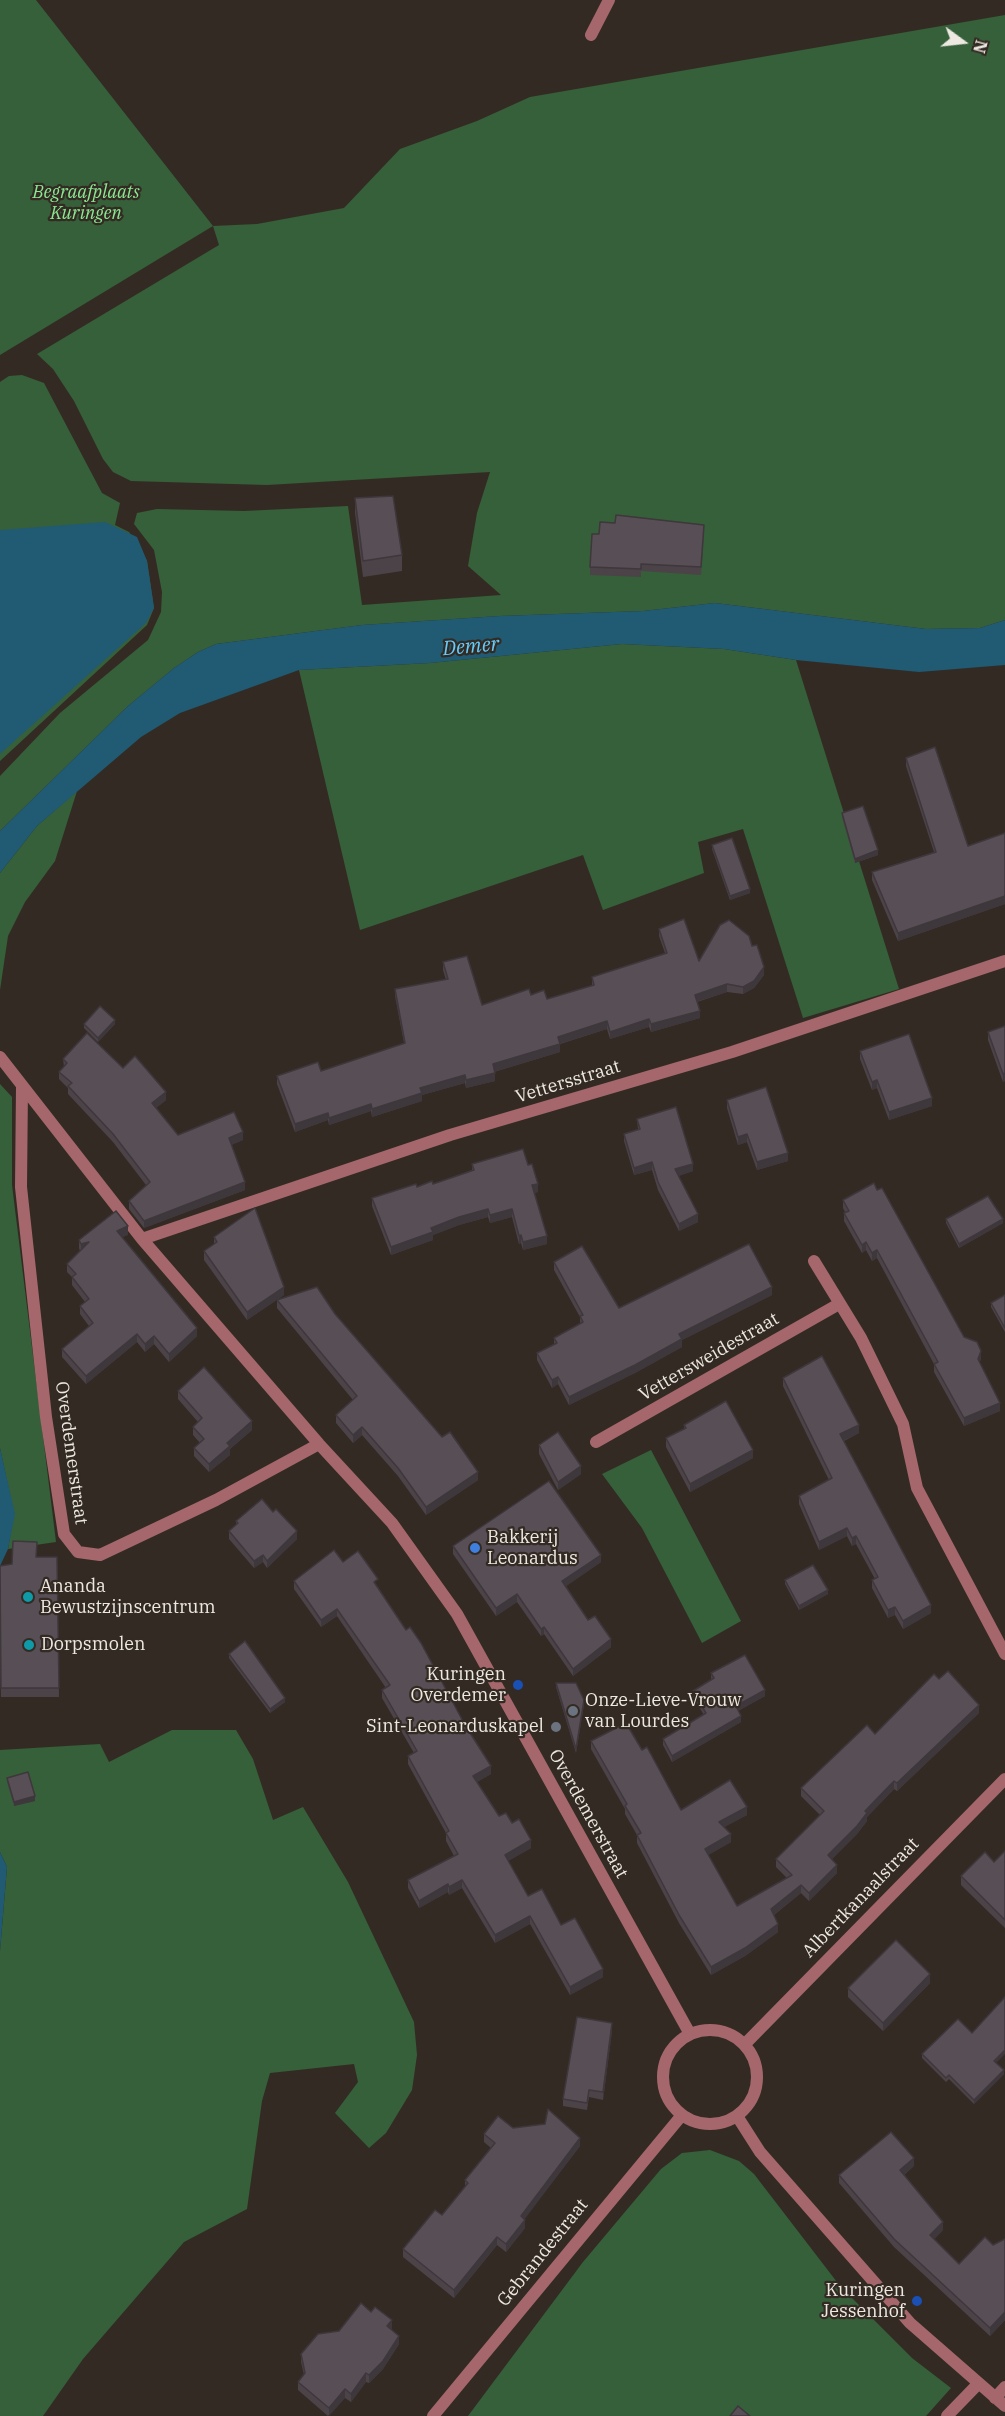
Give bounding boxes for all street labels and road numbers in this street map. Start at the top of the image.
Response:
street label: Vettersstraat [513,1056,623,1108]
street label: Vettersweidestraat [635,1308,783,1406]
street label: Overdemerstraat [50,1380,92,1526]
street label: Overdemerstraat [544,1746,632,1882]
street label: Albertkanaalstraat [798,1834,924,1962]
street label: Gebrandestraat [493,2195,593,2311]

